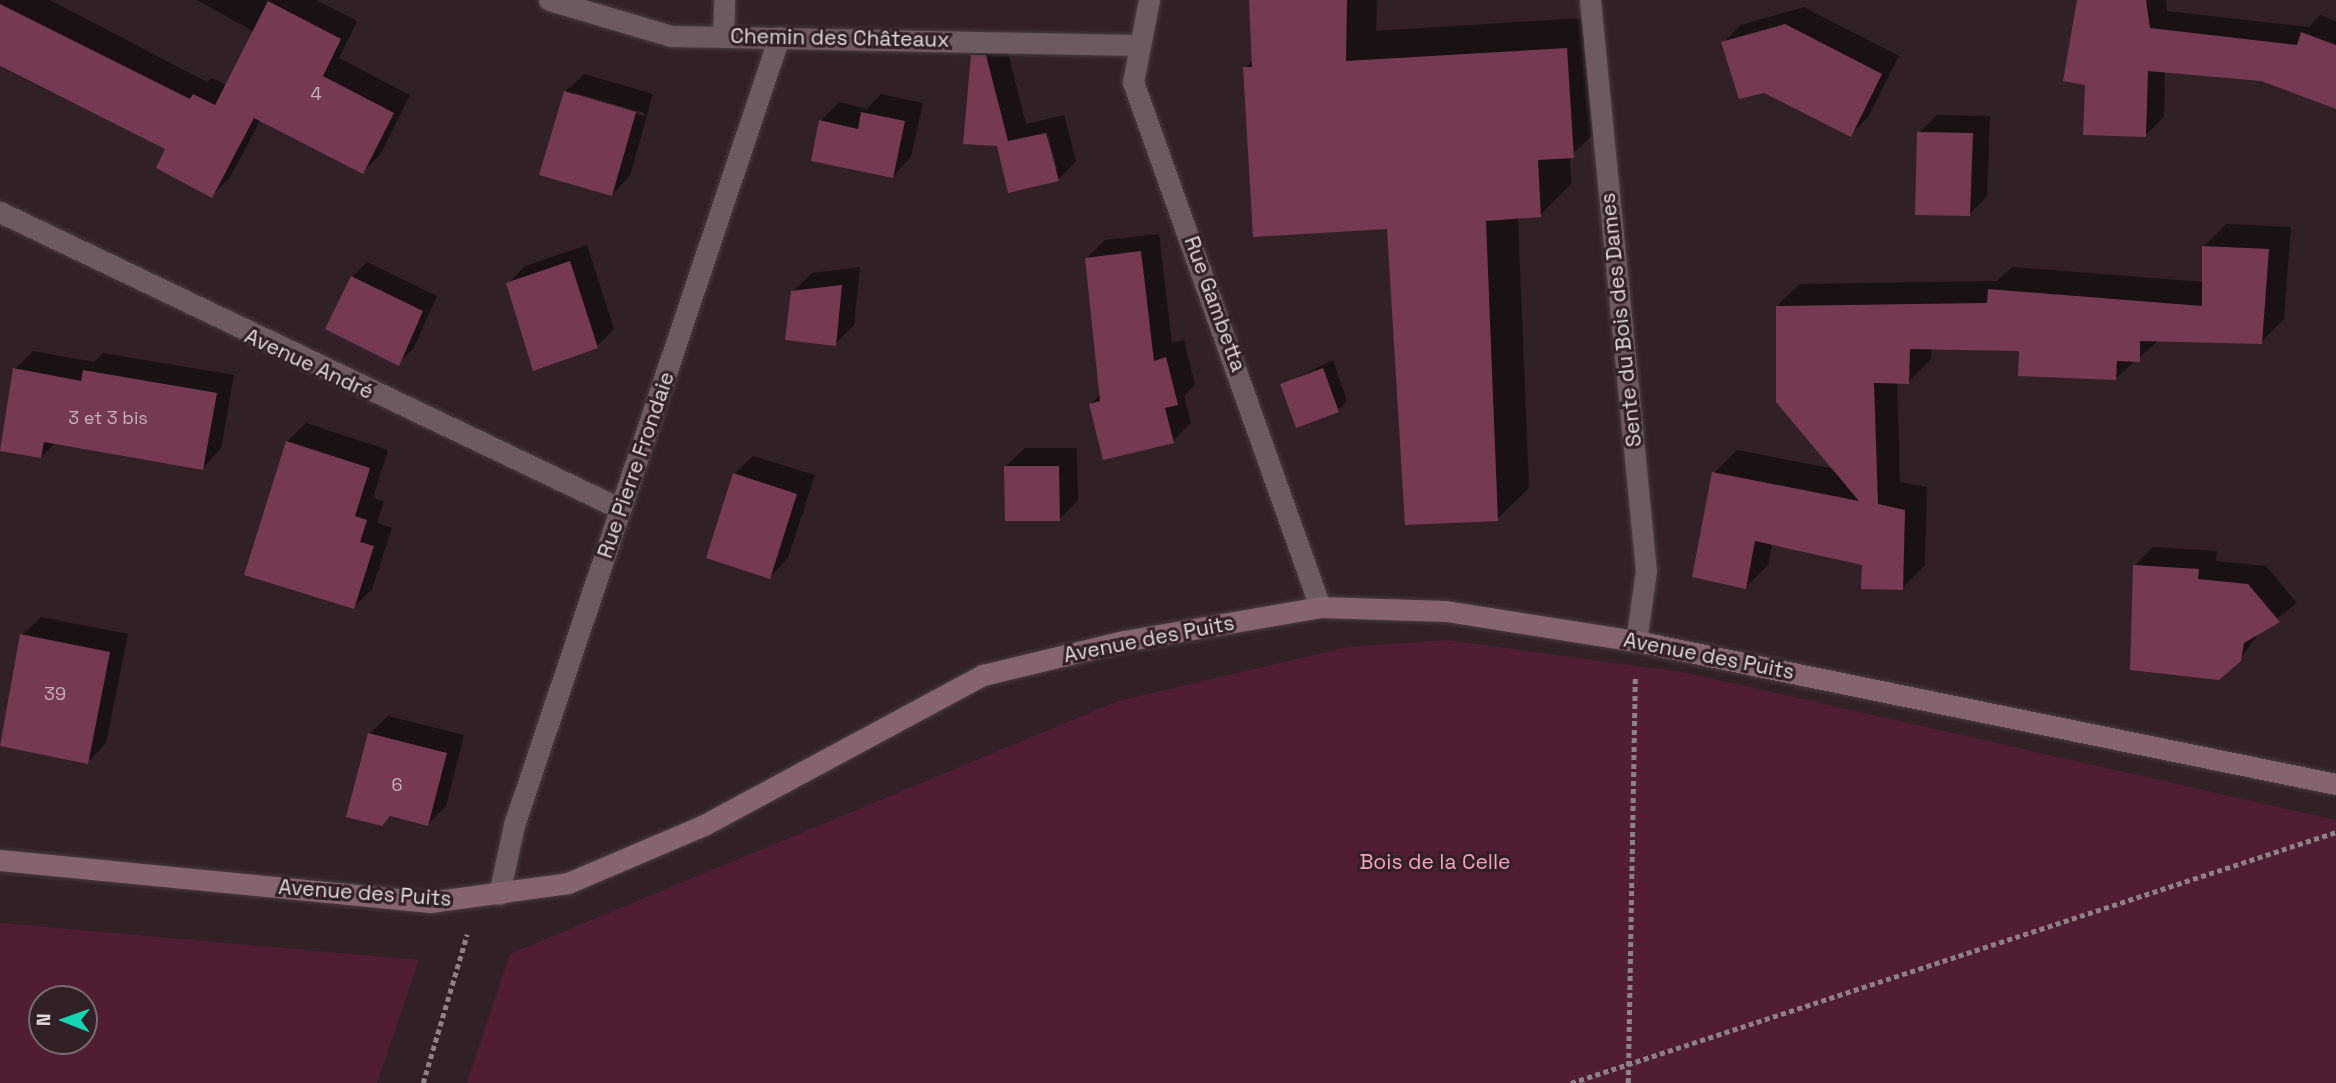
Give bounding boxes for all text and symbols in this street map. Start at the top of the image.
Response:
street label: Chemin des Châteaux [730,23,950,53]
house number: 4 [310,83,322,105]
street label: Sente du Bois des Dames [1595,192,1647,448]
street label: Rue Gambetta [1179,233,1251,375]
street label: Avenue André [241,323,377,405]
street label: Rue Pierre Frondaie [592,369,680,561]
house number: 3 et 3 bis [68,407,148,429]
street label: Avenue des Puits [1062,610,1236,668]
street label: Avenue des Puits [1622,627,1796,685]
house number: 39 [44,683,66,705]
house number: 6 [391,774,403,796]
park label: Bois de la Celle [1359,849,1511,875]
street label: Avenue des Puits [278,874,452,912]
north arrow [28,985,98,1055]
text: N [31,1013,56,1026]

